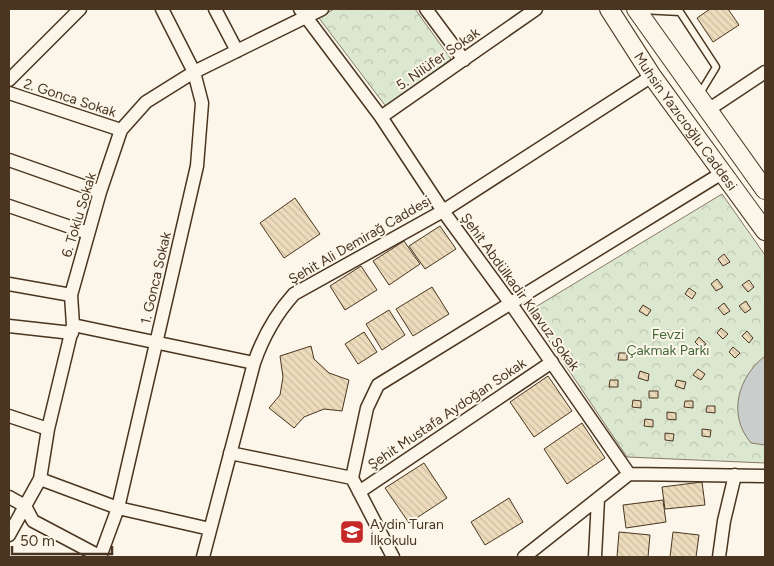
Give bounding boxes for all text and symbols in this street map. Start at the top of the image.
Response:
street label: 5. Nilüfer Sokak [393,24,483,94]
street label: Muhsin Yazıcıoğlu Caddesi [630,49,741,194]
street label: 2. Gonca Sokak [22,75,119,121]
street label: 6. Toklu Sokak [58,170,100,259]
street label: Şehit Ali Demirağ Caddesi [285,192,435,288]
street label: Şehit Abdülkadir Kılavuz Sokak [457,210,583,374]
street label: 1. Gonca Sokak [137,230,175,326]
park label: Fevzi Çakmak Parkı [626,326,710,359]
street label: Şehit Mustafa Aydoğan Sokak [365,355,529,473]
place label: Aydin Turan İlkokulu [370,516,444,549]
school or university icon: Aydin Turan İlkokulu [339,519,365,545]
scale bar [12,524,112,556]
text: 50 m [20,532,55,550]

